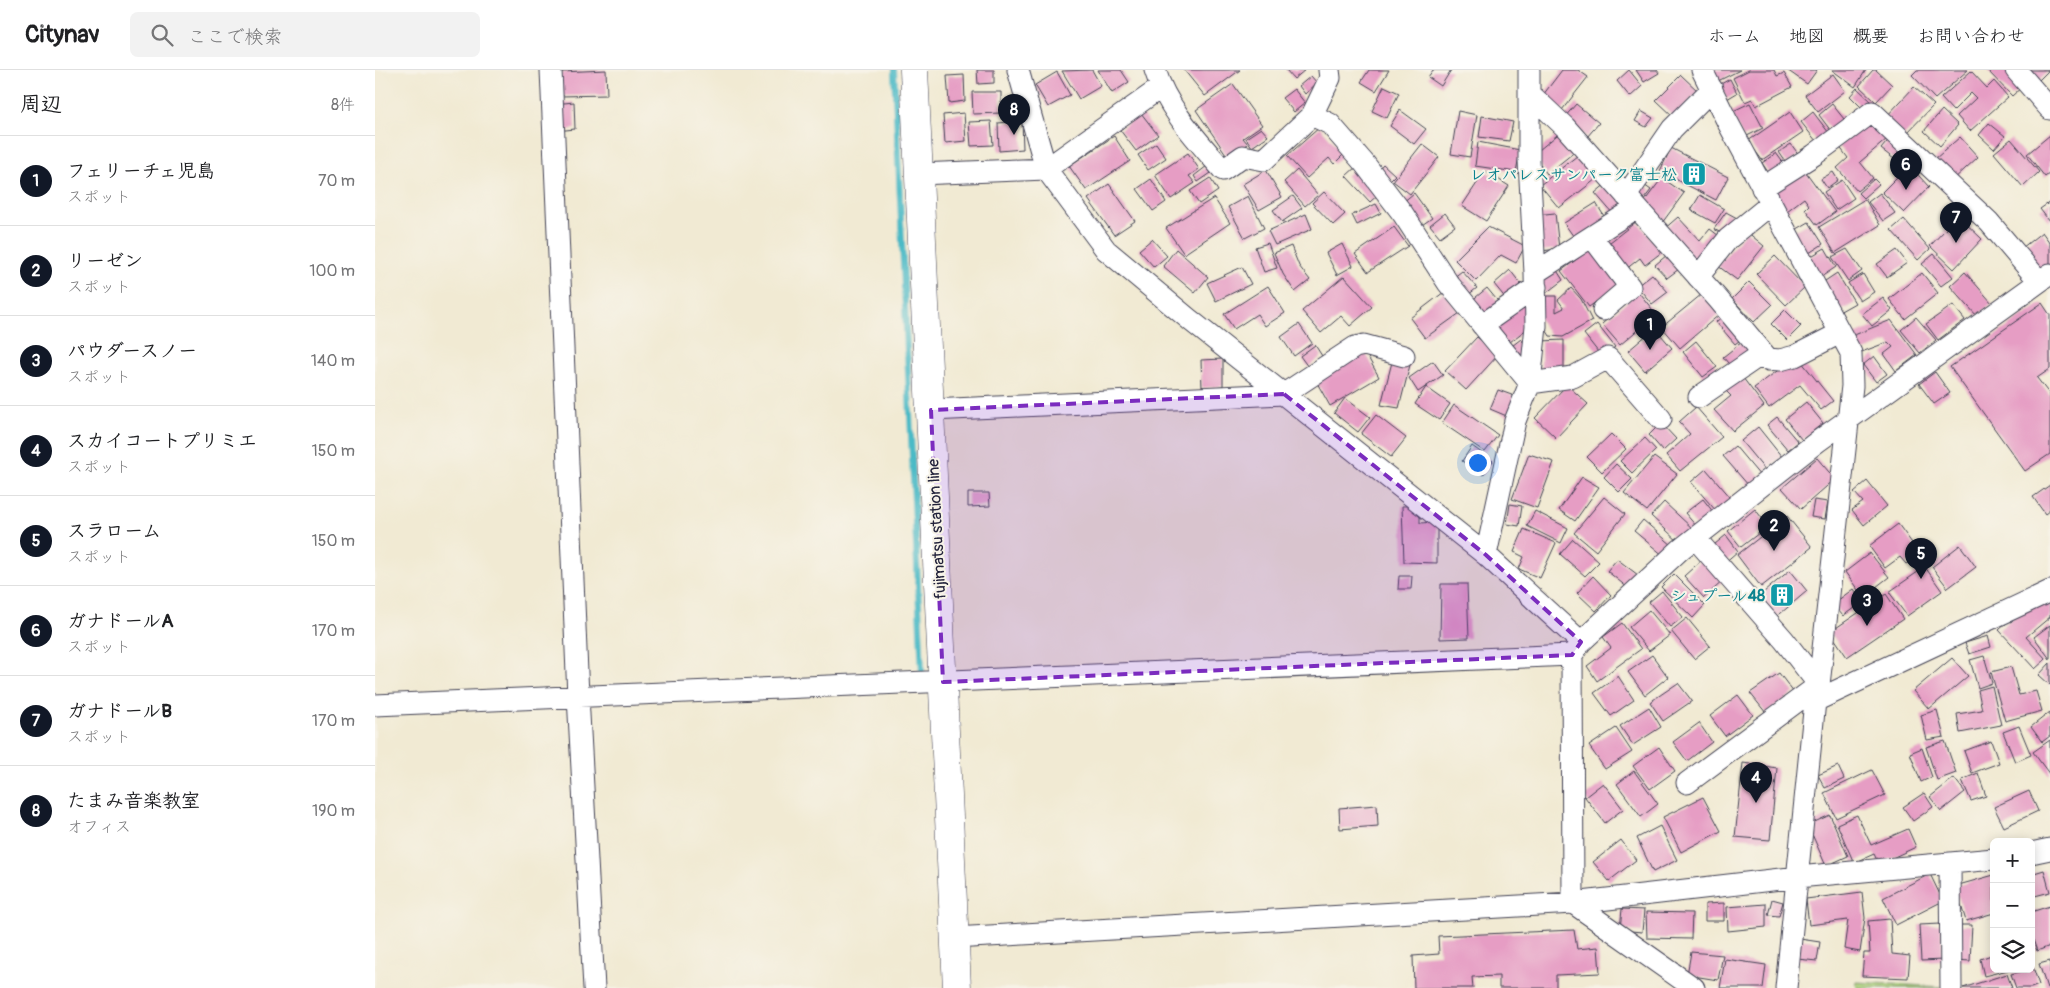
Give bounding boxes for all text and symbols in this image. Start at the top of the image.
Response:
search box [130,12,480,57]
text: Citynav [25,20,100,49]
icon: search [148,21,176,49]
text: ここで検索 [188,25,283,49]
text: ホーム [1708,25,1761,48]
text: 地図 [1789,25,1825,48]
text: 概要 [1853,25,1889,48]
text: お問い合わせ [1917,25,2025,48]
text: 周辺 [20,91,62,118]
pin: 8 [998,94,1030,135]
text: 8件 [331,95,355,115]
pin: 6 [1890,149,1922,190]
text: フェリーチェ児島 [67,159,215,183]
building icon: レオパレスサンパーク富士松 [1681,161,1707,187]
place label: レオパレスサンパーク富士松 [1470,165,1677,185]
text: 1 [33,171,39,191]
text: 70 m [318,171,355,191]
text: スポット [67,187,131,207]
pin: 7 [1940,202,1972,243]
text: リーゼン [67,249,143,273]
text: 2 [32,261,40,281]
text: 100 m [309,261,355,281]
text: スポット [67,277,131,297]
pin: 1 [1634,309,1666,350]
text: パウダースノー [67,339,197,363]
text: 3 [32,351,40,371]
text: 140 m [311,351,355,371]
text: スポット [67,367,131,387]
text: スカイコートプリミエ [67,429,257,453]
text: 4 [31,441,41,461]
text: 150 m [311,441,355,461]
your location [1465,450,1491,476]
text: スポット [67,457,131,477]
street label: fujimatsu station line [923,458,951,600]
pin: 2 [1758,510,1790,551]
text: スラローム [67,519,161,543]
text: 5 [32,531,40,551]
text: 150 m [311,531,355,551]
pin: 5 [1905,538,1937,579]
text: スポット [67,547,131,567]
building icon: シュプール48 [1769,582,1795,608]
pin: 3 [1851,585,1883,626]
place label: シュプール48 [1671,586,1765,606]
text: ガナドールA [67,609,174,633]
text: 6 [31,621,41,641]
text: 170 m [312,621,355,641]
text: スポット [67,637,131,657]
text: ガナドールB [67,699,172,723]
text: 7 [32,711,40,731]
text: 170 m [312,711,355,731]
text: スポット [67,727,131,747]
pin: 4 [1740,762,1772,803]
text: たまみ音楽教室 [67,789,200,813]
text: 8 [32,801,40,821]
text: 190 m [312,801,355,821]
text: オフィス [67,817,131,837]
map controls [1990,838,2035,973]
button: + [1990,838,2035,883]
button: − [1990,883,2035,928]
button: layers [1990,928,2035,973]

